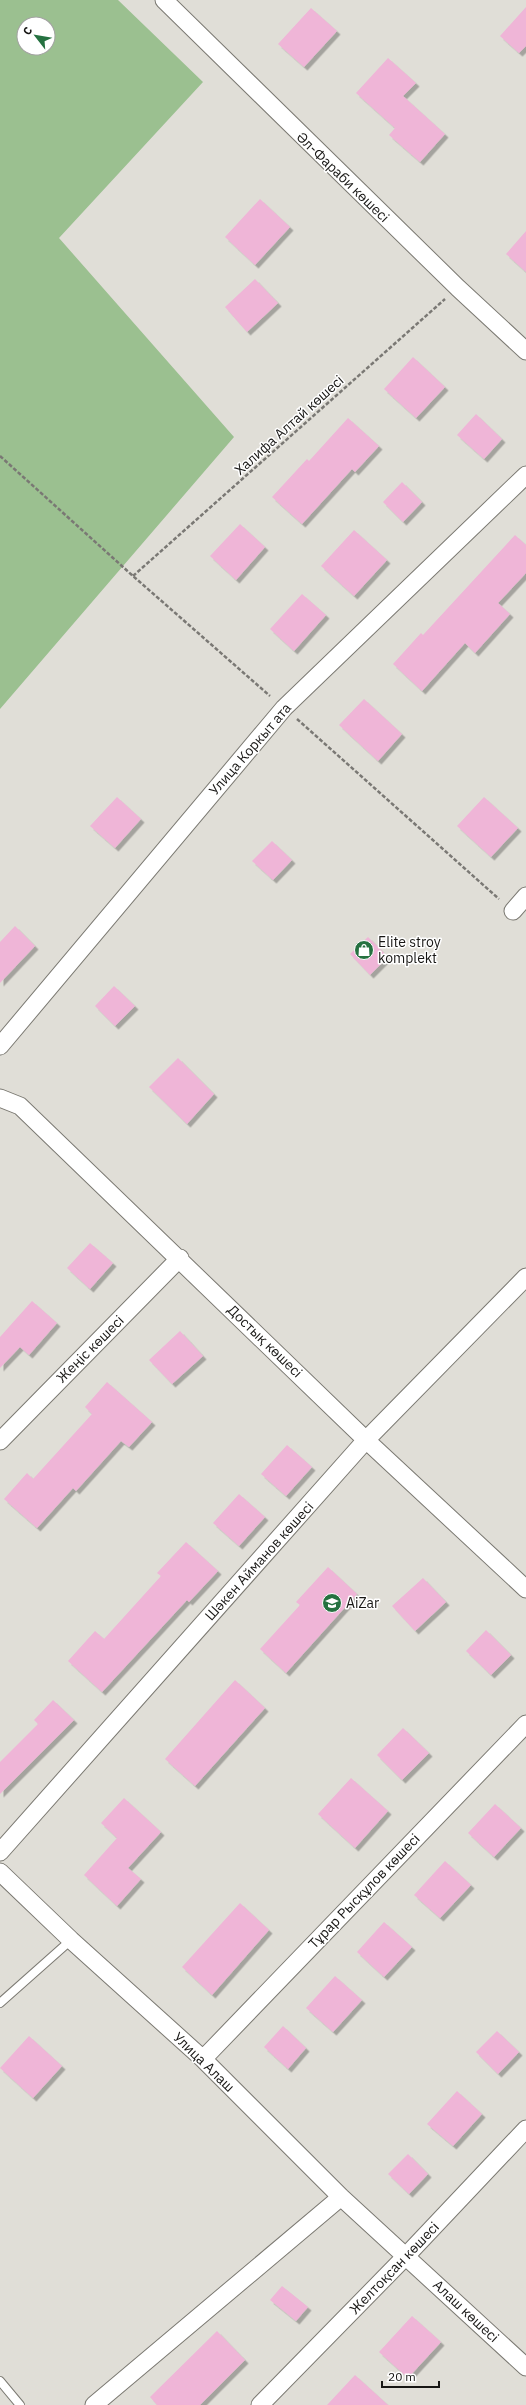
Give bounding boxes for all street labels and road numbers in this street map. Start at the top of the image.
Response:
street label: Әл-Фараби көшесі [293,128,393,226]
street label: Халифа Алтай көшесі [231,371,347,479]
street label: Улица Коркыт ата [205,699,295,799]
street label: Достық көшесі [224,1301,306,1381]
street label: Жеңіс көшесі [52,1311,128,1387]
street label: Шәкен Айманов көшесі [201,1498,317,1624]
street label: Тұрар Рысқұлов көшесі [304,1830,424,1952]
street label: Улица Алаш [170,2028,238,2096]
street label: Желтоқсан көшесі [345,2218,443,2318]
street label: Алаш көшесі [429,2276,503,2346]

